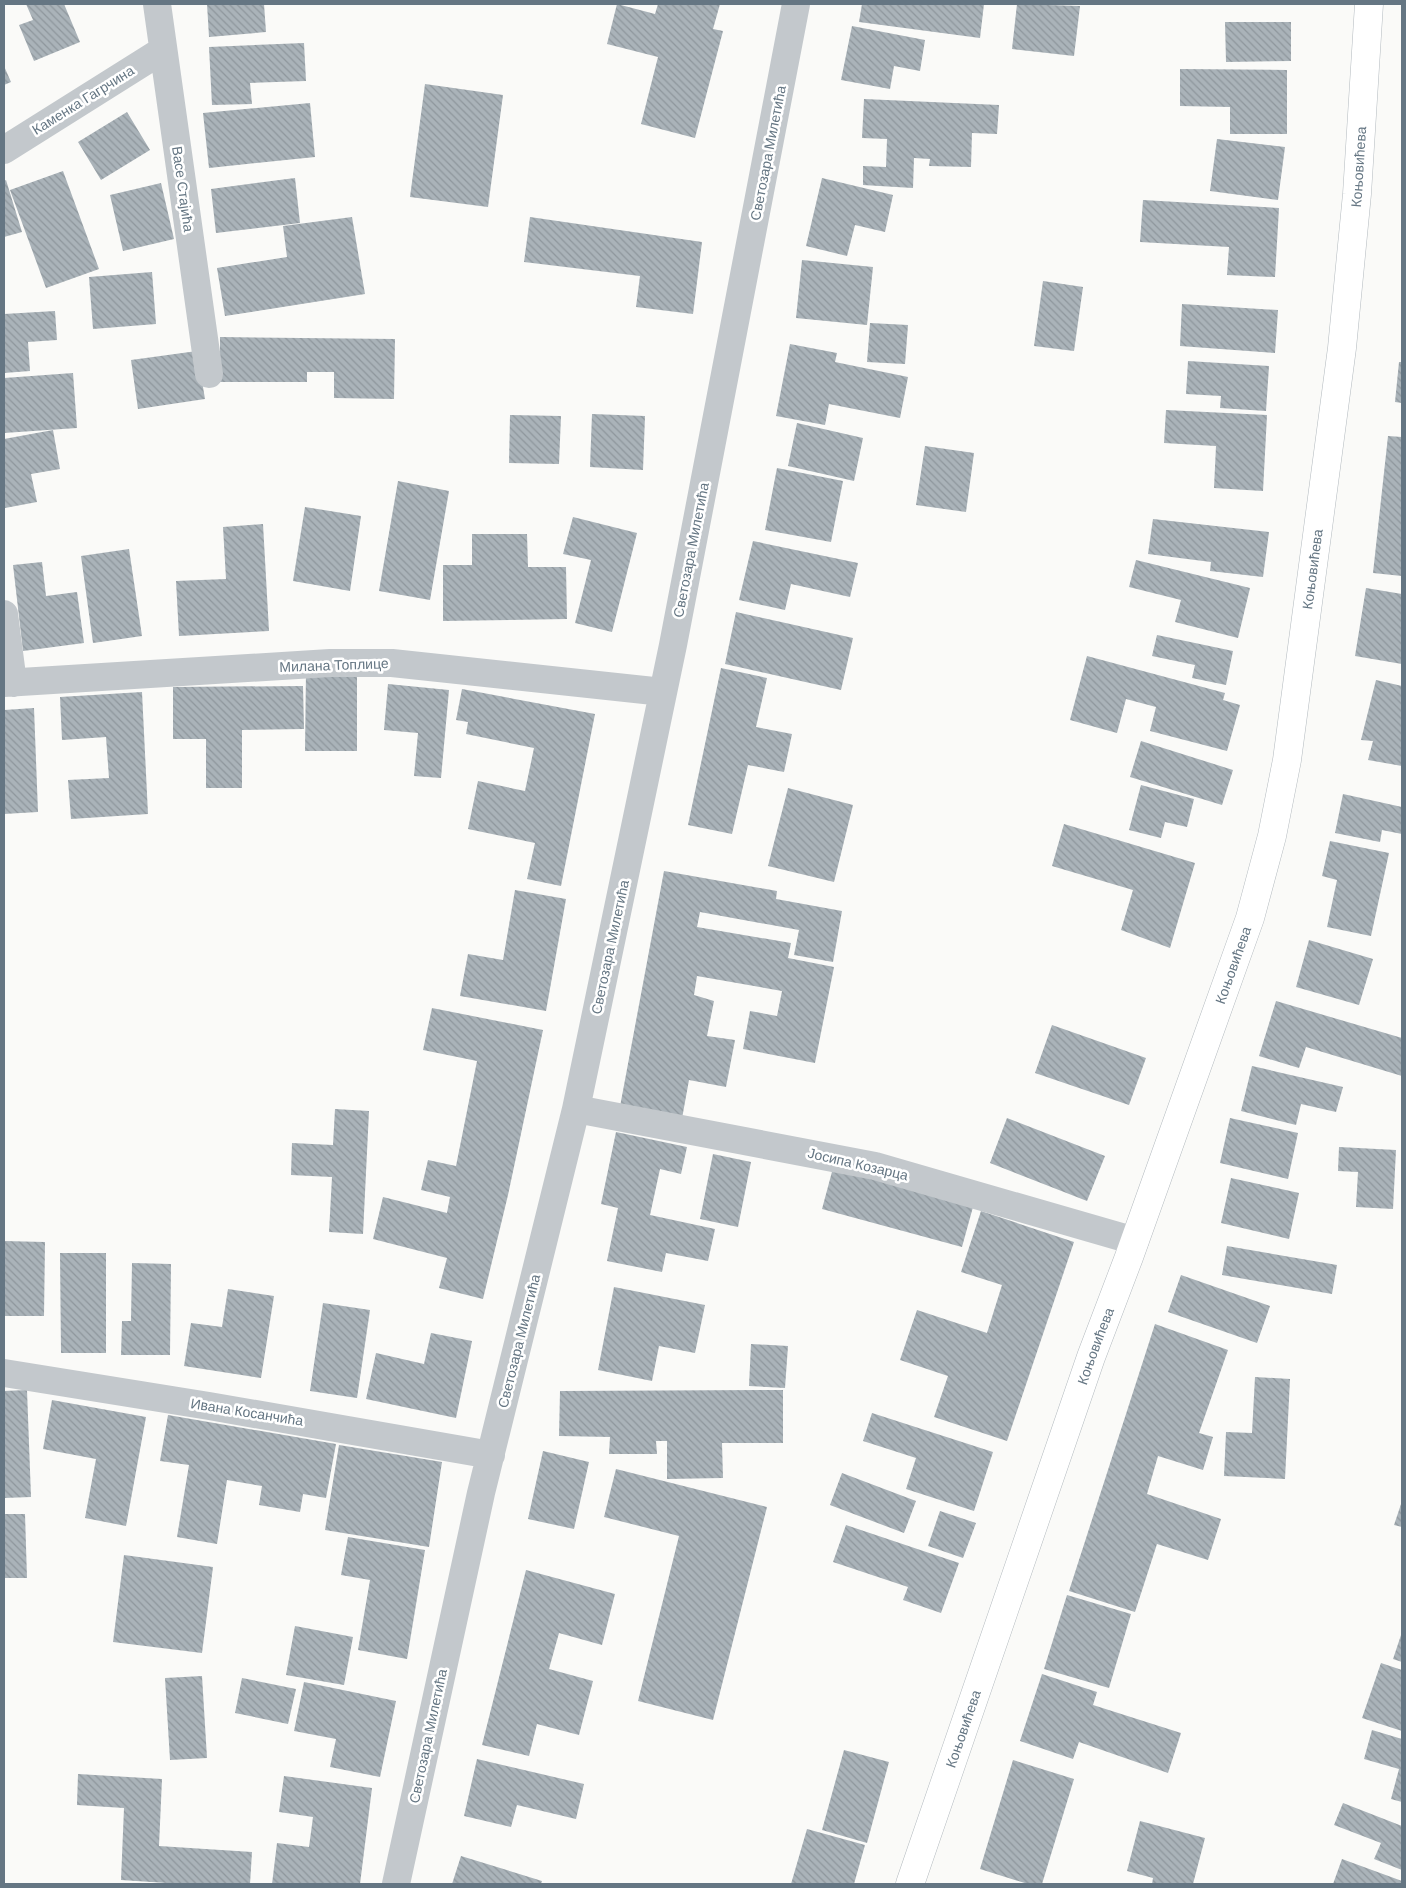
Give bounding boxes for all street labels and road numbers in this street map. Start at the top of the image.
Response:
street label: Каменка Гагрчина [29,62,137,138]
street label: Светозара Милетића [747,84,789,222]
street label: Коњовићева [1348,126,1369,208]
street label: Васе Стајића [169,145,197,233]
street label: Светозара Милетића [670,481,712,619]
street label: Коњовићева [1299,528,1326,610]
street label: Милана Топлице [279,655,389,675]
street label: Светозара Милетића [588,878,632,1016]
street label: Коњовићева [1212,924,1254,1006]
street label: Јосипа Козарца [806,1145,910,1183]
street label: Светозара Милетића [495,1272,543,1409]
street label: Коњовићева [1074,1305,1117,1387]
street label: Ивана Косанчића [190,1395,305,1429]
street label: Светозара Милетића [406,1667,450,1805]
street label: Коњовићева [943,1688,984,1770]

